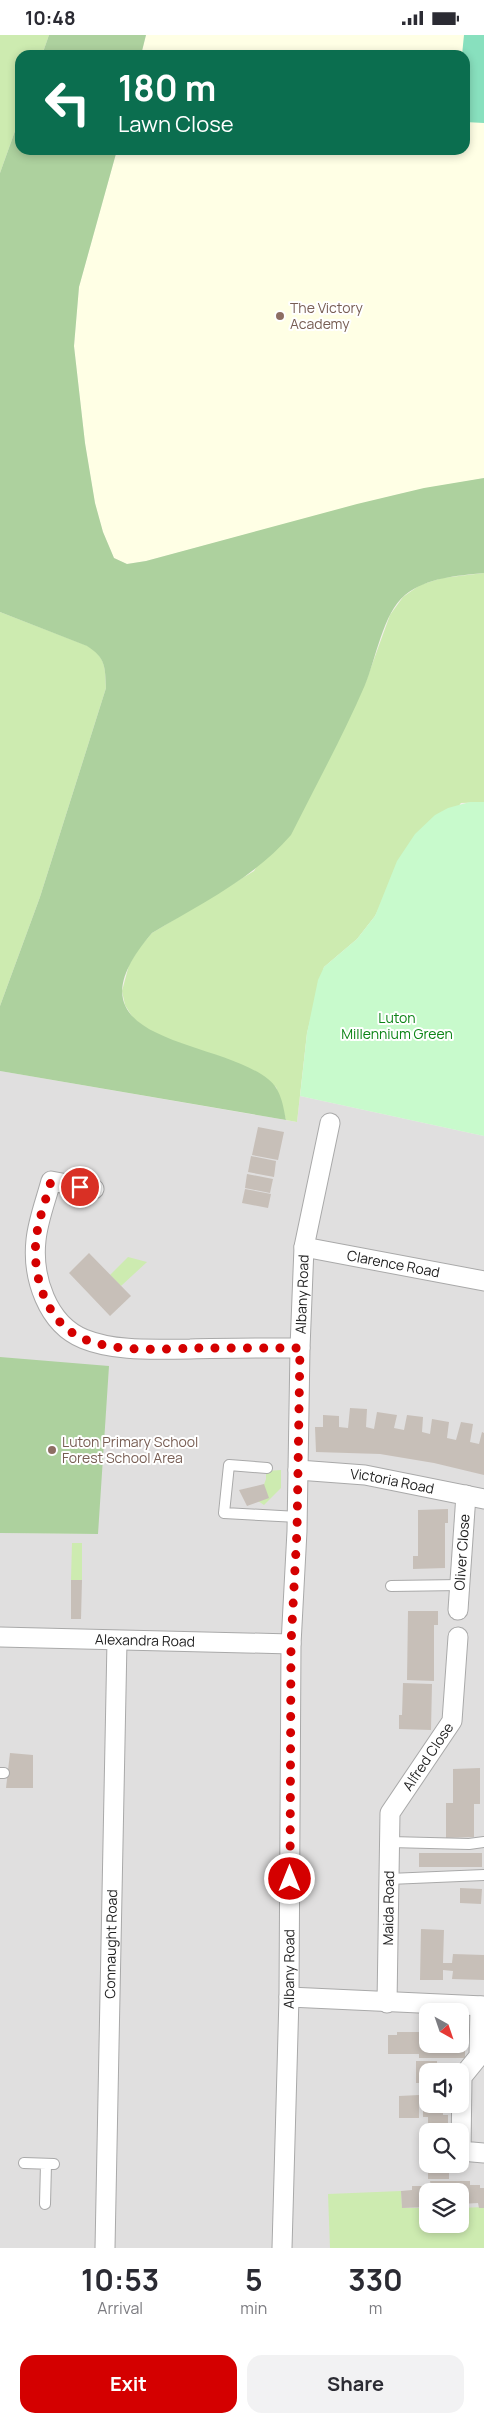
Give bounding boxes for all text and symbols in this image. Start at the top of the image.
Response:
text: 10:48 [25,5,76,31]
text: 180 m [118,64,216,112]
icon: left [35,70,100,135]
text: Lawn Close [118,109,234,139]
place label: The Victory Academy [290,298,363,333]
marker: The Victory Academy [274,310,286,322]
park label: Luton Millennium Green [341,1008,453,1043]
pin [59,1166,101,1208]
icon: arrive [66,1173,94,1201]
street label: Clarence Road [346,1245,441,1281]
street label: Albany Road [291,1254,313,1334]
place label: Luton Primary School Forest School Area [62,1432,198,1467]
marker: Luton Primary School Forest School Area [46,1444,58,1456]
street label: Victoria Road [350,1464,436,1498]
street label: Oliver Close [449,1513,474,1591]
street label: Alexandra Road [95,1629,195,1651]
street label: Alfred Close [398,1719,457,1794]
position arrow [263,1852,315,1904]
street label: Maida Road [378,1870,398,1946]
street label: Connaught Road [100,1889,121,1999]
street label: Albany Road [279,1929,298,2009]
north arrow [419,2003,469,2053]
map controls [419,2003,469,2233]
button: sound [419,2063,469,2113]
button: search [419,2123,469,2173]
button: layers [419,2183,469,2233]
text: 10:53 [81,2259,159,2300]
text: 5 [245,2259,263,2300]
text: 330 [348,2259,403,2300]
text: Arrival [97,2297,143,2319]
text: min [240,2297,267,2319]
text: m [369,2297,382,2319]
button: Exit [20,2355,237,2413]
button: Share [247,2355,464,2413]

